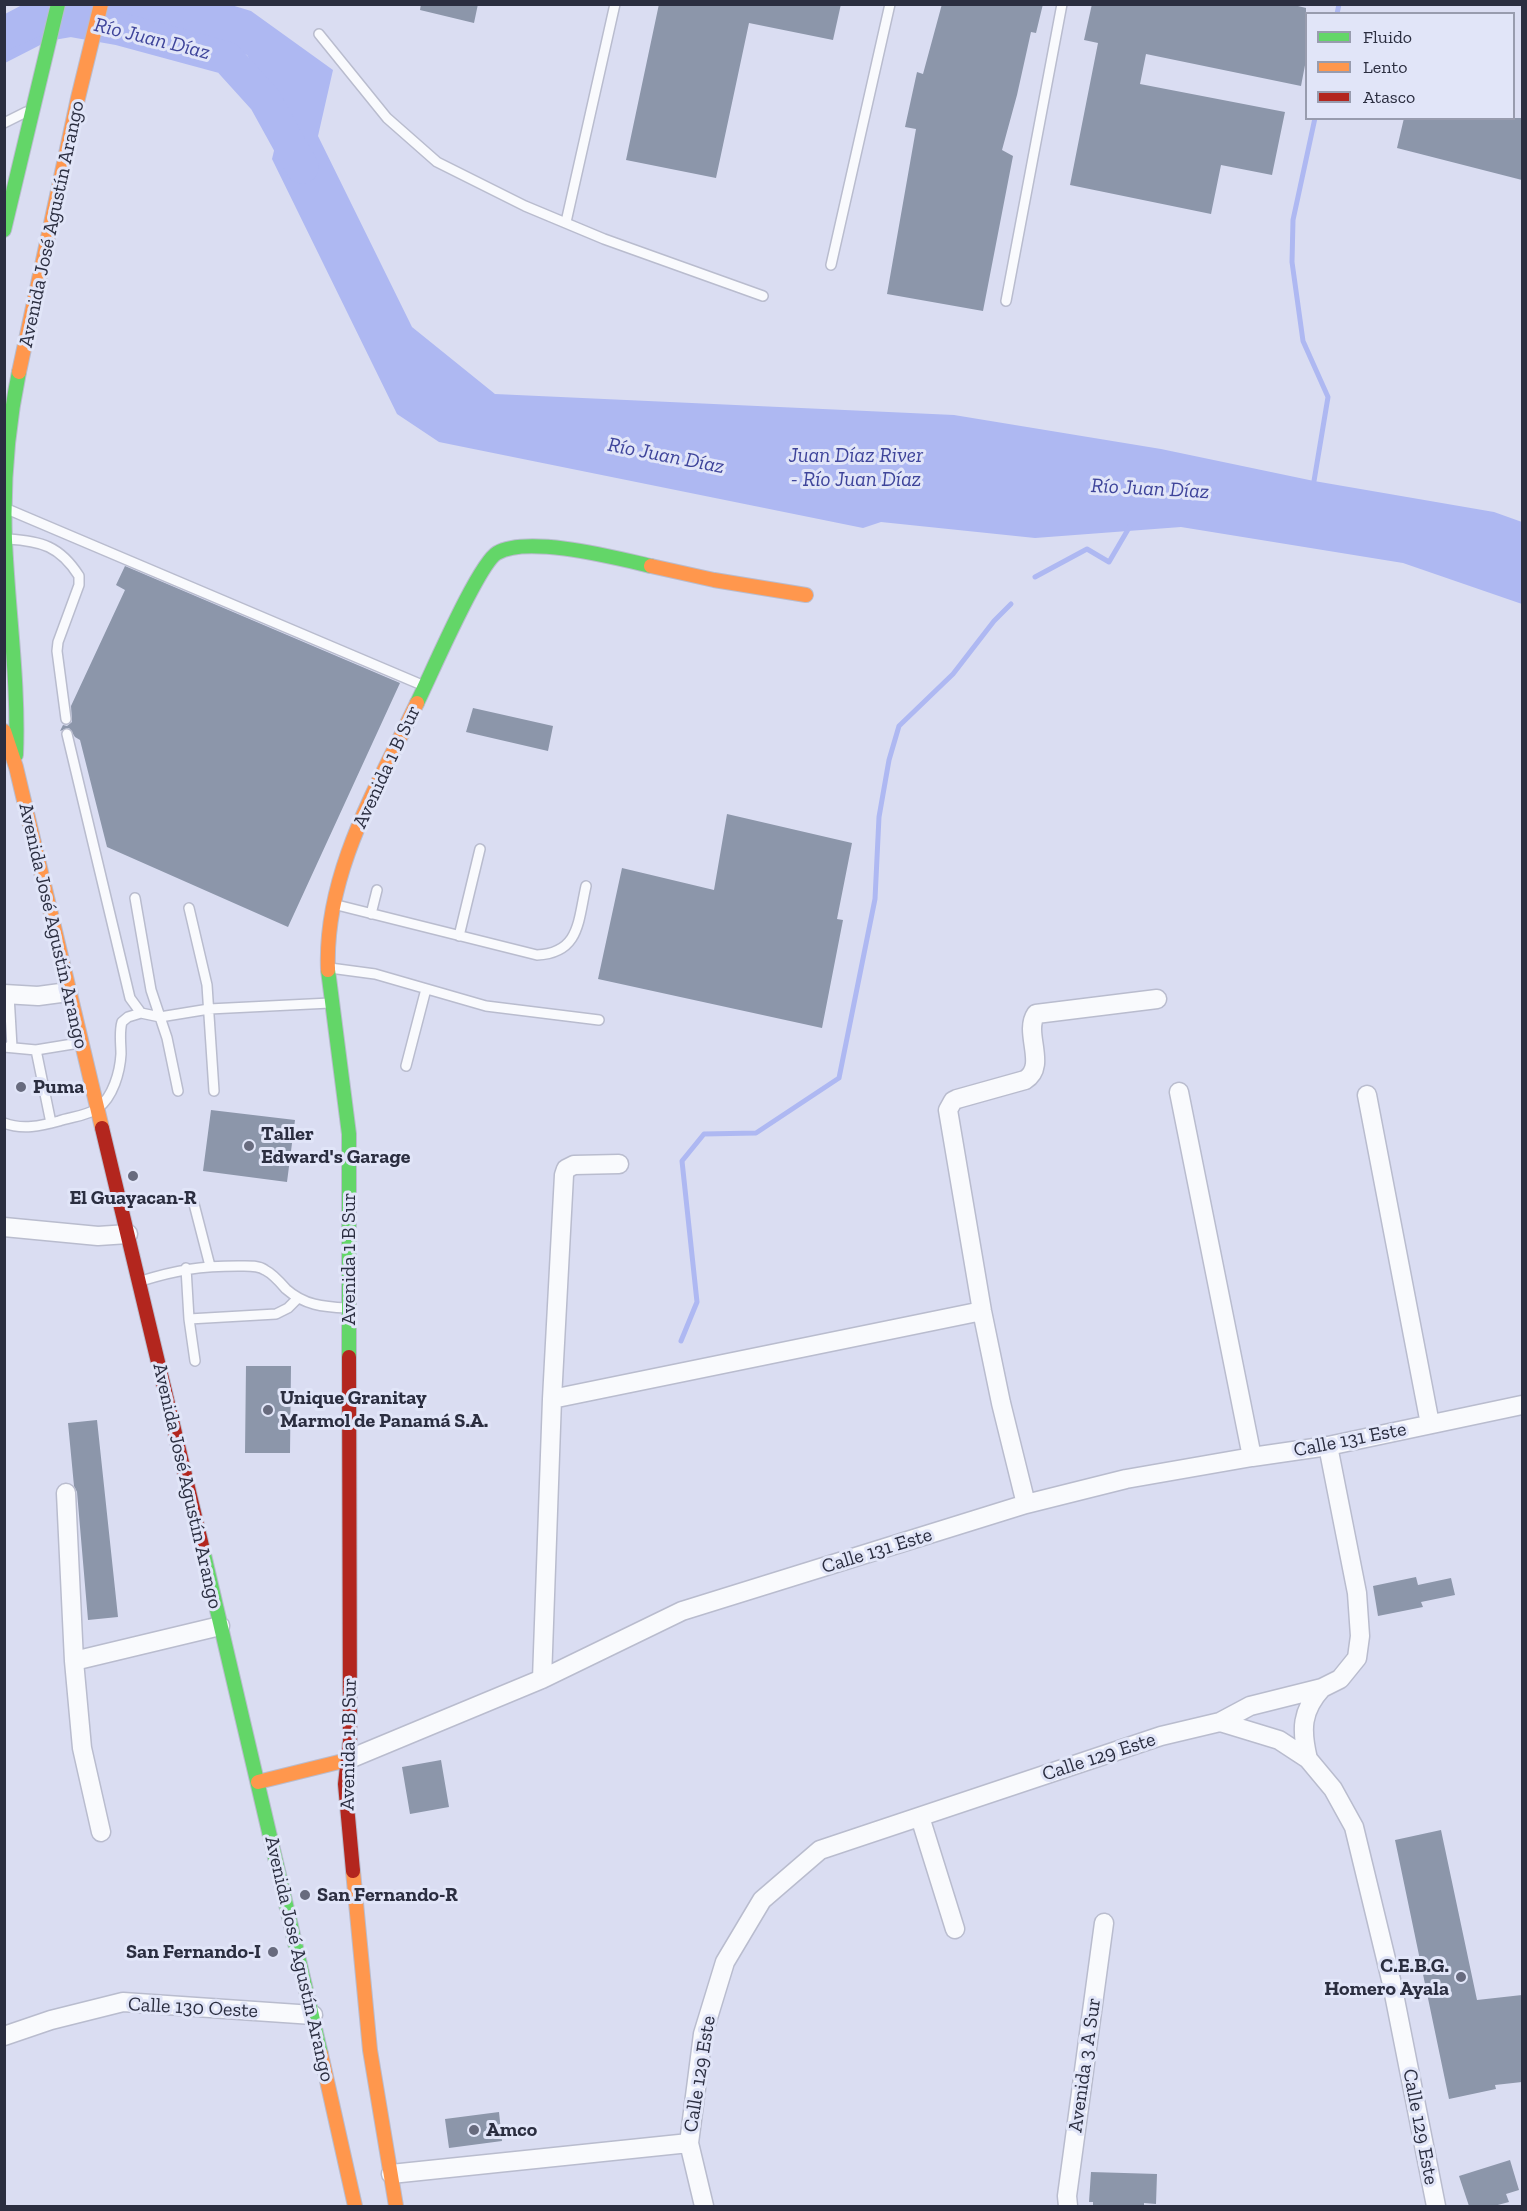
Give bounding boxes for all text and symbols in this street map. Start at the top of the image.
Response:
water label: Río Juan Díaz [91,12,213,66]
legend [1305,12,1515,120]
text: Fluido [1363,26,1412,48]
text: Lento [1363,56,1408,78]
text: Atasco [1363,86,1415,108]
street label: Avenida José Agustín Arango [14,99,90,349]
water label: Río Juan Díaz [605,432,727,480]
water label: Juan Díaz River - Río Juan Díaz [789,443,923,493]
water label: Río Juan Díaz [1090,473,1210,505]
street label: Avenida 1 B Sur [348,702,426,832]
street label: Avenida José Agustín Arango [13,801,93,1051]
place label: Puma [33,1075,84,1099]
marker: Puma [14,1080,28,1094]
place label: Taller Edward's Garage [261,1122,410,1169]
marker: Taller Edward's Garage [242,1139,256,1153]
marker: El Guayacan-R [126,1169,140,1183]
place label: El Guayacan-R [69,1186,197,1210]
street label: Avenida 1 B Sur [337,1193,361,1325]
street label: Avenida José Agustín Arango [147,1361,227,1611]
place label: Unique Granitay Marmol de Panamá S.A. [280,1386,488,1433]
marker: Unique Granitay Marmol de Panamá S.A. [261,1403,275,1417]
street label: Calle 131 Este [1292,1417,1408,1463]
street label: Calle 131 Este [819,1523,935,1579]
street label: Avenida 1 B Sur [336,1677,362,1811]
street label: Calle 129 Este [1039,1727,1159,1787]
street label: Avenida José Agustín Arango [259,1834,339,2084]
place label: San Fernando-R [317,1883,458,1907]
marker: San Fernando-R [298,1888,312,1902]
place label: San Fernando-I [126,1940,261,1964]
marker: San Fernando-I [266,1945,280,1959]
place label: C.E.B.G. Homero Ayala [1324,1954,1449,2001]
marker: C.E.B.G. Homero Ayala [1454,1970,1468,1984]
street label: Calle 130 Oeste [127,1993,259,2023]
street label: Avenida 3 A Sur [1064,1996,1106,2134]
street label: Calle 129 Este [679,2014,721,2134]
street label: Calle 129 Este [1397,2067,1443,2187]
place label: Amco [486,2118,537,2142]
marker: Amco [467,2123,481,2137]

